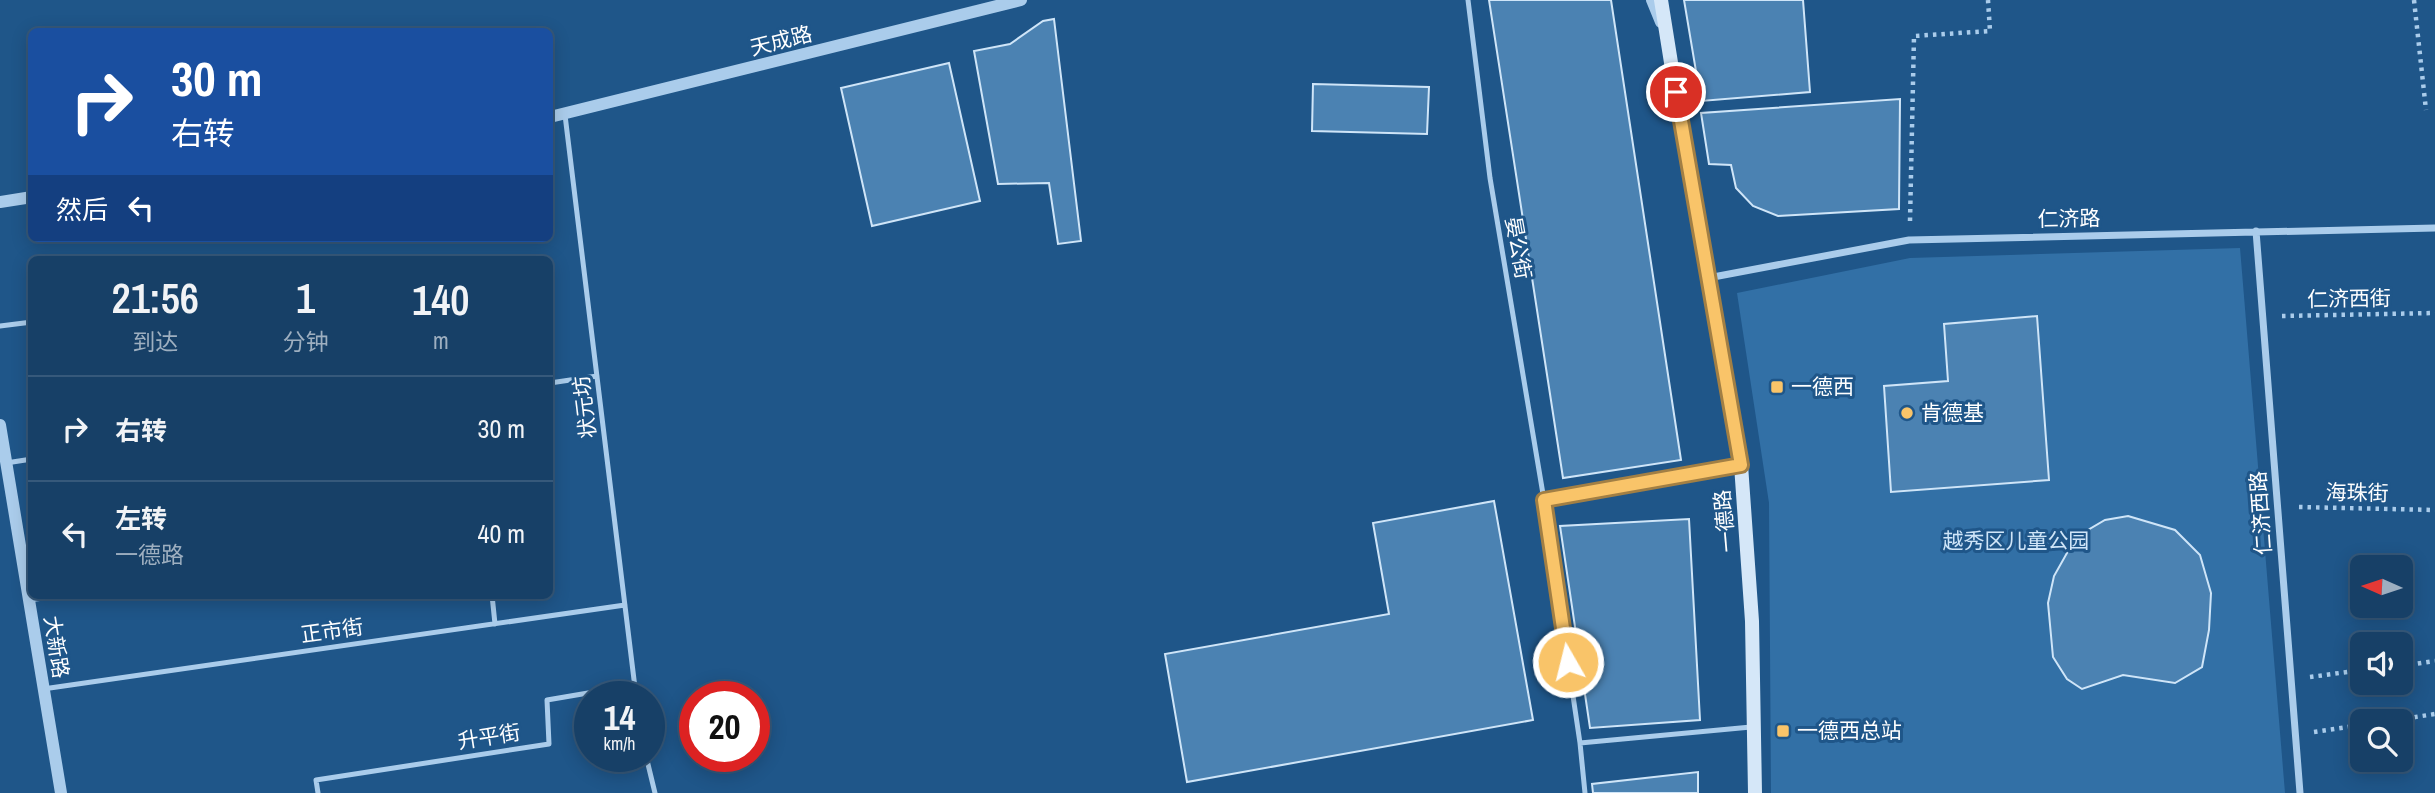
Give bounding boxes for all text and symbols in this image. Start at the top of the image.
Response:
street label: 天成路 [747,19,815,62]
text: 30 m [171,45,263,111]
icon: right [56,56,147,147]
pin [1646,62,1706,122]
icon: arrive [1657,73,1695,111]
text: 右转 [171,112,235,155]
icon: left [122,189,160,227]
text: 然后 [56,192,108,227]
street label: 仁济路 [2037,203,2101,234]
street label: 晏公街 [1499,214,1538,281]
text: 21:56 [112,270,199,326]
text: 1 [296,270,315,326]
text: 140 [412,272,469,328]
street label: 仁济西街 [2307,283,2391,314]
text: m [433,325,449,356]
text: 到达 [132,326,178,357]
text: 分钟 [282,326,328,357]
place label: 一德西 [1791,372,1854,401]
street label: 状元坊 [566,374,603,440]
marker: 一德西 [1769,379,1785,395]
place label: 肯德基 [1921,398,1984,427]
marker: 肯德基 [1899,405,1915,421]
icon: right [56,410,94,448]
text: 30 m [478,411,525,446]
text: 右转 [115,413,167,448]
street label: 仁济西路 [2243,470,2278,556]
street label: 海珠街 [2325,477,2389,508]
street label: 一德路 [1707,488,1742,554]
text: 左转 [115,501,167,536]
icon: left [56,515,94,553]
text: 40 m [478,516,525,551]
park label: 越秀区儿童公园 [1943,526,2090,555]
text: 一德路 [115,539,184,570]
north arrow [2350,555,2413,618]
map controls [2350,555,2413,772]
street label: 正市街 [299,612,365,649]
street label: 大新路 [37,614,76,680]
position arrow [1531,625,1605,699]
button: sound [2350,632,2413,695]
speed limit sign: 20 [679,681,770,772]
text: 14 [604,694,635,741]
button: search [2350,709,2413,772]
place label: 一德西总站 [1797,716,1902,745]
street label: 升平街 [456,717,522,756]
marker: 一德西总站 [1775,723,1791,739]
text: km/h [604,731,636,756]

